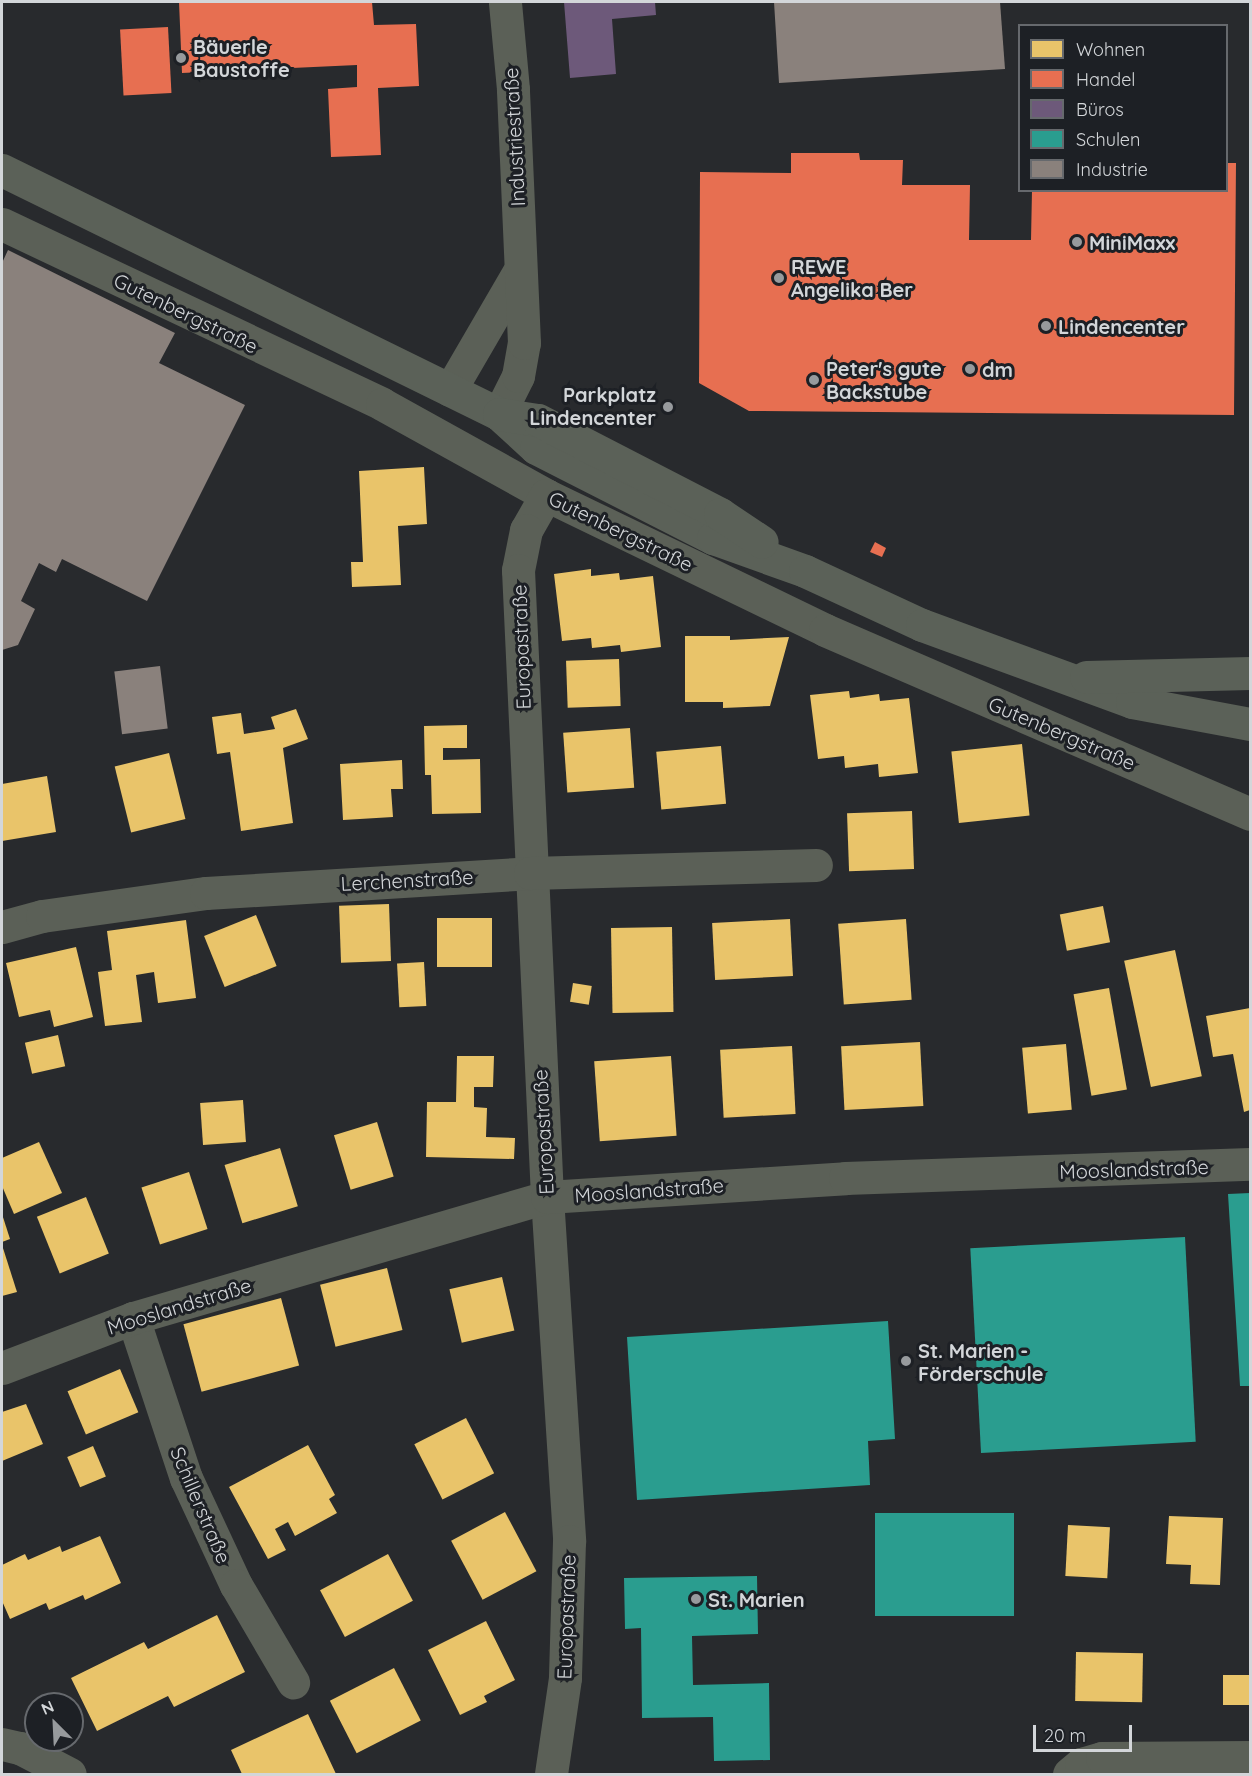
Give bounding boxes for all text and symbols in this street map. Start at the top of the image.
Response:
legend [1018,24,1228,192]
place label: Bäuerle Baustoffe [193,34,290,81]
text: Wohnen [1076,38,1145,61]
marker: Bäuerle Baustoffe [174,51,188,65]
street label: Industriestraße [498,67,530,207]
text: Handel [1076,68,1136,91]
text: Büros [1076,98,1124,121]
text: Schulen [1076,128,1140,151]
text: Industrie [1076,158,1148,181]
place label: MiniMaxx [1089,230,1175,254]
marker: MiniMaxx [1070,235,1084,249]
place label: REWE Angelika Ber [791,254,913,301]
street label: Gutenbergstraße [110,268,262,358]
marker: REWE Angelika Ber [772,271,786,285]
place label: Lindencenter [1058,314,1185,338]
marker: Lindencenter [1039,319,1053,333]
place label: Peter's gute Backstube [826,356,942,403]
place label: dm [982,357,1013,381]
marker: dm [963,362,977,376]
marker: Peter's gute Backstube [807,373,821,387]
place label: Parkplatz Lindencenter [529,383,656,430]
marker: Parkplatz Lindencenter [661,400,675,414]
street label: Gutenbergstraße [545,486,697,576]
street label: Europastraße [507,584,535,710]
street label: Gutenbergstraße [985,691,1139,775]
street label: Lerchenstraße [340,865,474,895]
street label: Europastraße [528,1069,558,1195]
street label: Mooslandstraße [1059,1154,1209,1184]
street label: Mooslandstraße [574,1173,724,1207]
street label: Mooslandstraße [104,1273,254,1339]
place label: St. Marien - Förderschule [918,1338,1043,1385]
marker: St. Marien - Förderschule [899,1354,913,1368]
street label: Schillerstraße [166,1443,236,1567]
street label: Europastraße [552,1554,580,1680]
place label: St. Marien [708,1587,805,1611]
marker: St. Marien [689,1592,703,1606]
north arrow [24,1692,84,1752]
text: N [38,1696,57,1719]
scale bar [1036,1713,1135,1751]
text: 20 m [1044,1724,1086,1747]

